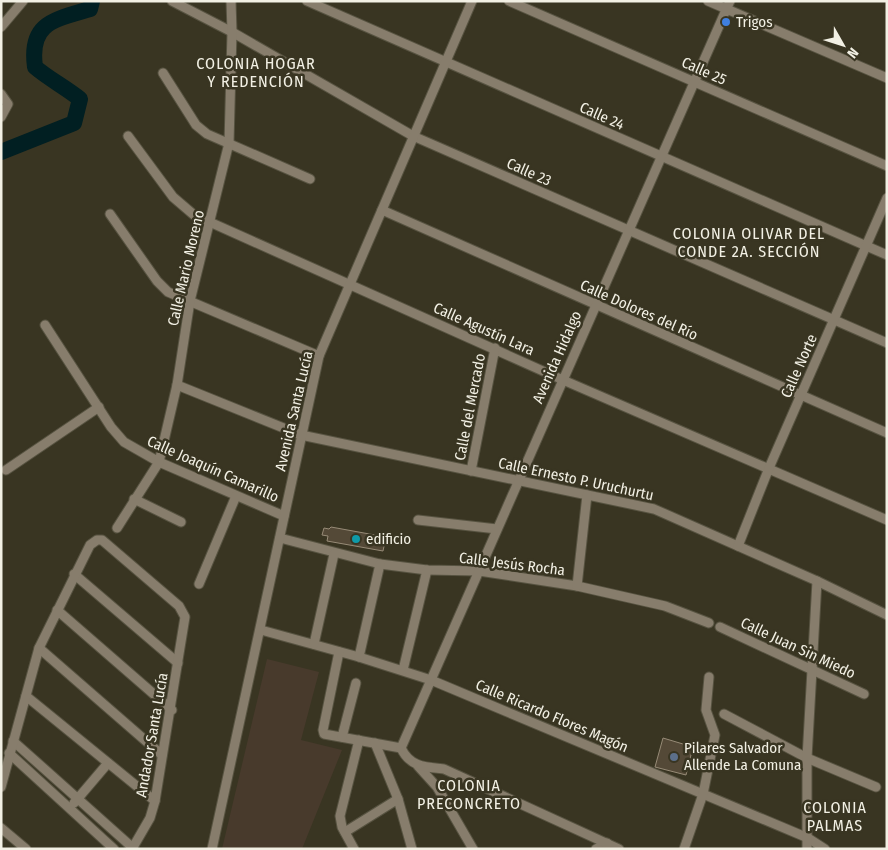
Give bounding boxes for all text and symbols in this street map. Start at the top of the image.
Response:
place label: Trigos [736,13,773,31]
marker: Trigos [720,16,732,28]
north arrow [818,20,868,70]
text: N [843,44,862,61]
street label: Calle 25 [679,53,729,89]
district label: COLONIA HOGAR Y REDENCIÓN [196,54,316,91]
street label: Calle 24 [577,98,627,134]
street label: Calle 23 [504,154,554,190]
street label: Calle Mario Moreno [164,208,208,328]
district label: COLONIA OLIVAR DEL CONDE 2A. SECCIÓN [673,224,825,261]
street label: Calle Dolores del Río [577,276,701,344]
street label: Calle Agustín Lara [431,299,537,359]
street label: Avenida Hidalgo [529,308,585,406]
street label: Calle Norte [777,331,821,401]
street label: Avenida Santa Lucía [271,349,317,473]
street label: Calle del Mercado [451,352,489,462]
street label: Calle Joaquín Camarillo [144,432,282,506]
street label: Calle Ernesto P. Uruchurtu [497,454,655,504]
place label: edificio [366,530,411,548]
marker: edificio [350,533,362,545]
street label: Calle Jesús Rocha [458,549,566,579]
street label: Calle Juan Sin Miedo [738,614,858,683]
street label: Andador Santa Lucía [132,671,172,799]
street label: Calle Ricardo Flores Magón [473,676,631,756]
place label: Pilares Salvador Allende La Comuna [684,739,801,774]
marker: Pilares Salvador Allende La Comuna [668,751,680,763]
district label: COLONIA PRECONCRETO [417,776,521,813]
district label: COLONIA PALMAS [803,798,867,835]

